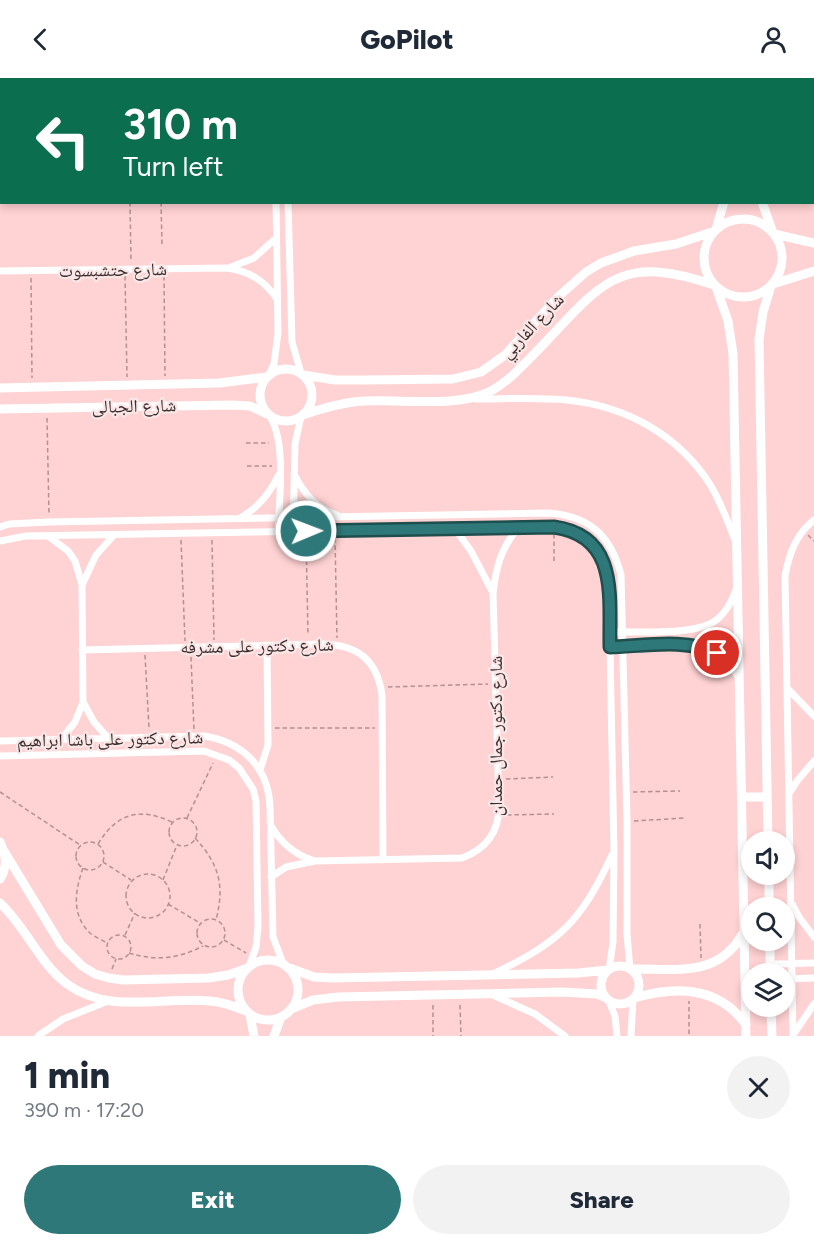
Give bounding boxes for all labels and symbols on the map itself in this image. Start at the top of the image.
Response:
street label: شارع حتشبسوت [59,258,167,282]
street label: شارع الفاربي [495,289,571,366]
street label: شارع الجبالى [91,394,177,418]
position arrow [274,499,338,563]
pin [691,627,742,678]
street label: شارع دكتور على مشرفه [180,634,334,658]
street label: شارع دكتور جمال حمدان [485,656,507,816]
street label: شارع دكتور على باشا ابراهيم [17,726,203,753]

